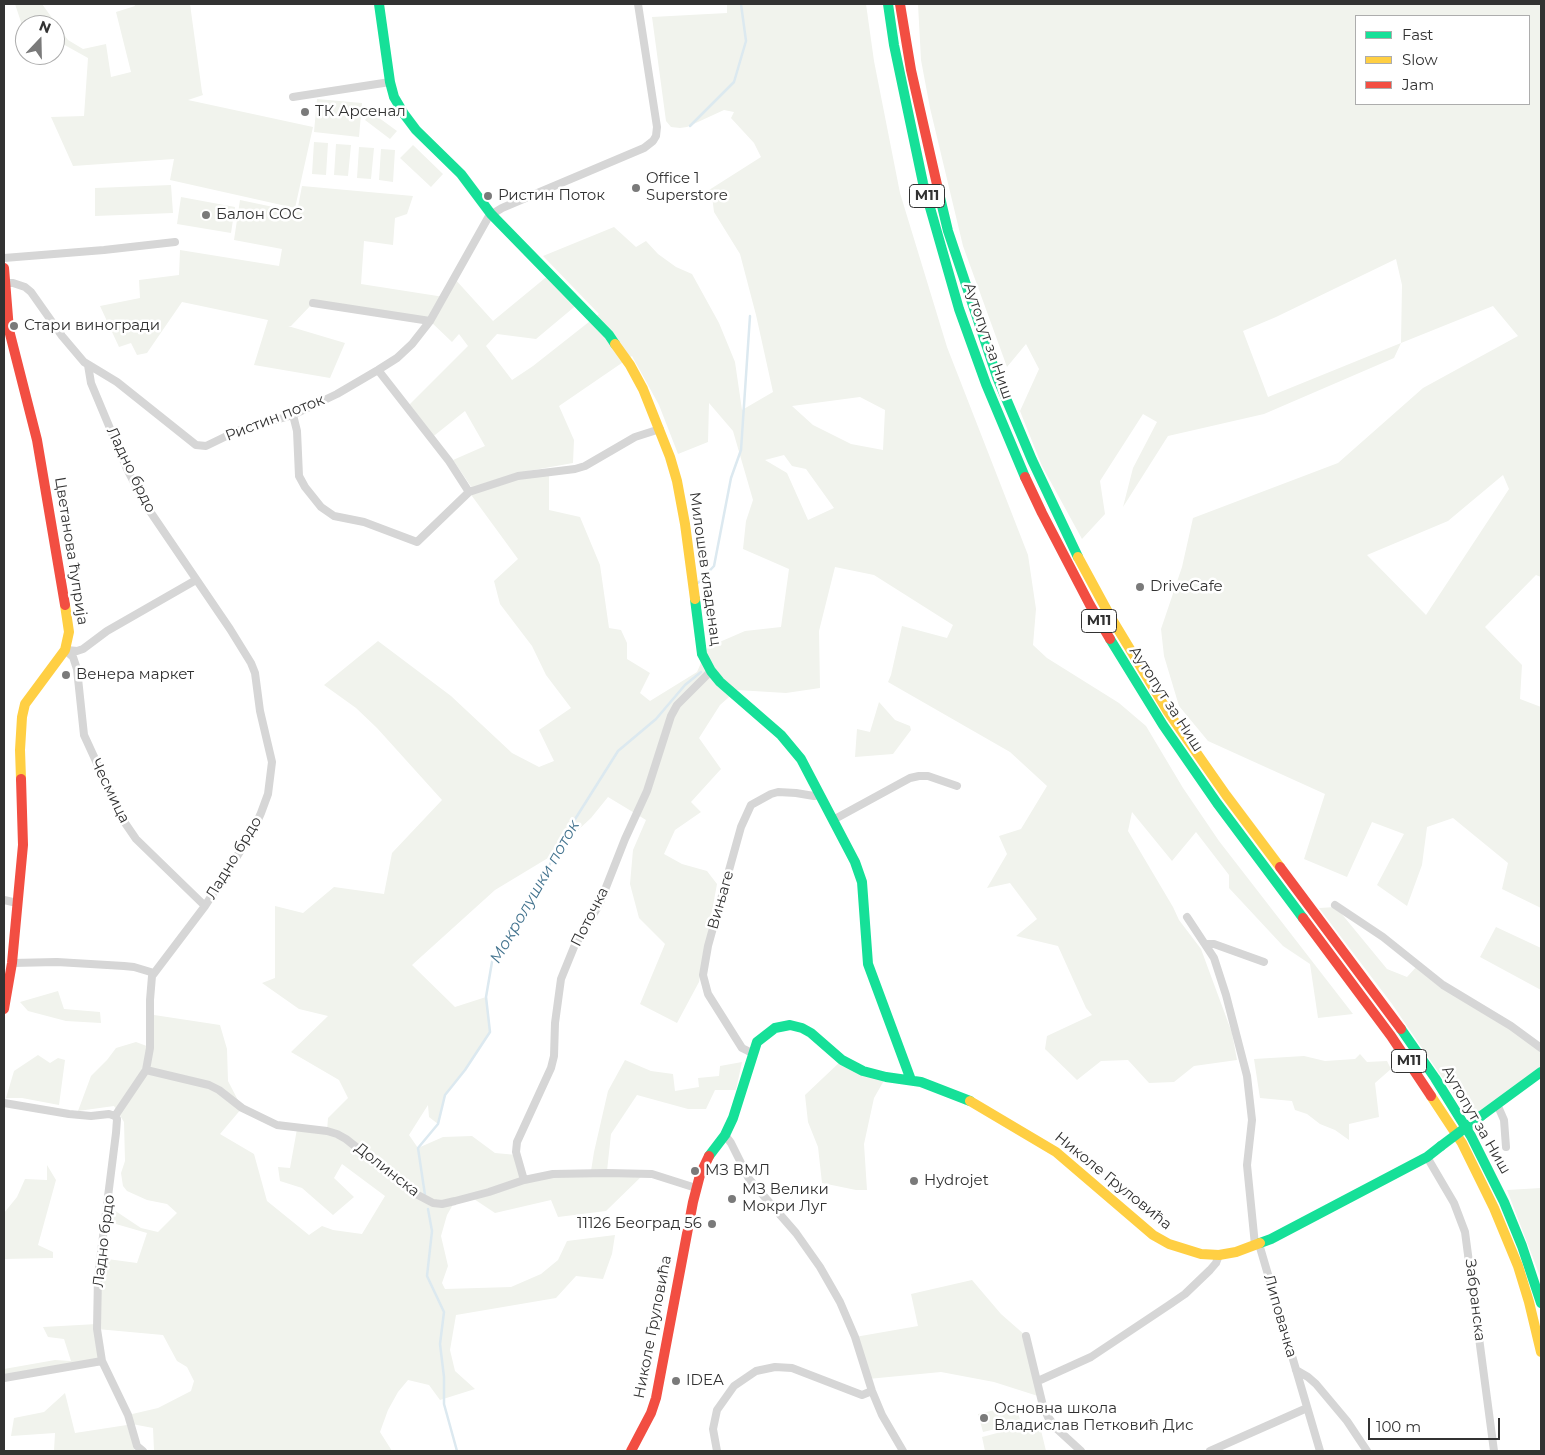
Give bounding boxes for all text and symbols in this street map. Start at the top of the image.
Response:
north arrow [15,15,65,65]
legend [1355,15,1530,105]
text: N [37,17,54,37]
text: Fast [1402,25,1433,44]
text: Slow [1402,50,1438,69]
text: Jam [1402,75,1434,94]
place label: ТК Арсенал [315,103,406,121]
marker: ТК Арсенал [299,106,311,118]
place label: Office 1 Superstore [646,170,728,205]
marker: Office 1 Superstore [630,182,642,194]
road number: M11 [910,185,944,208]
place label: Ристин Поток [498,187,605,205]
marker: Ристин Поток [482,190,494,202]
place label: Балон СОС [216,206,302,224]
marker: Балон СОС [200,209,212,221]
street label: Аутопут за Ниш [960,280,1016,402]
place label: Стари виногради [24,317,160,335]
marker: Стари виногради [8,320,20,332]
street label: Ристин поток [223,391,327,445]
street label: Ладно брдо [102,424,160,516]
street label: Цветанова ћуприја [50,476,92,626]
street label: Милошев кладенац [685,491,725,647]
place label: DriveCafe [1150,578,1223,596]
marker: DriveCafe [1134,581,1146,593]
road number: M11 [1082,610,1116,632]
street label: Аутопут за Ниш [1125,643,1207,755]
place label: Венера маркет [76,666,194,684]
marker: Венера маркет [60,669,72,681]
street label: Чесмица [87,756,133,826]
street label: Ладно брдо [202,813,266,903]
water label: Мокролушки поток [486,817,584,967]
street label: Вињаге [704,868,738,932]
street label: Поточка [567,884,613,950]
road number: M11 [1392,1050,1426,1072]
street label: Аутопут за Ниш [1438,1063,1514,1177]
street label: Николе Груловића [1051,1128,1175,1234]
street label: Долинска [351,1139,423,1201]
place label: МЗ ВМЛ [705,1162,770,1180]
marker: МЗ ВМЛ [689,1165,701,1177]
place label: Hydrojet [924,1172,989,1190]
marker: Hydrojet [908,1175,920,1187]
place label: МЗ Велики Мокри Луг [742,1181,829,1216]
marker: МЗ Велики Мокри Луг [726,1193,738,1205]
street label: Ладно брдо [89,1194,119,1288]
place label: 11126 Београд 56 [577,1215,702,1233]
marker: 11126 Београд 56 [706,1218,718,1230]
street label: Николе Груловића [630,1254,676,1400]
street label: Забранска [1461,1258,1489,1342]
street label: Липовачка [1260,1272,1300,1360]
place label: IDEA [686,1372,724,1390]
marker: IDEA [670,1375,682,1387]
place label: Основна школа Владислав Петковић Дис [994,1400,1193,1435]
scale bar [1370,1408,1502,1440]
marker: Основна школа Владислав Петковић Дис [978,1412,990,1424]
text: 100 m [1376,1417,1421,1436]

